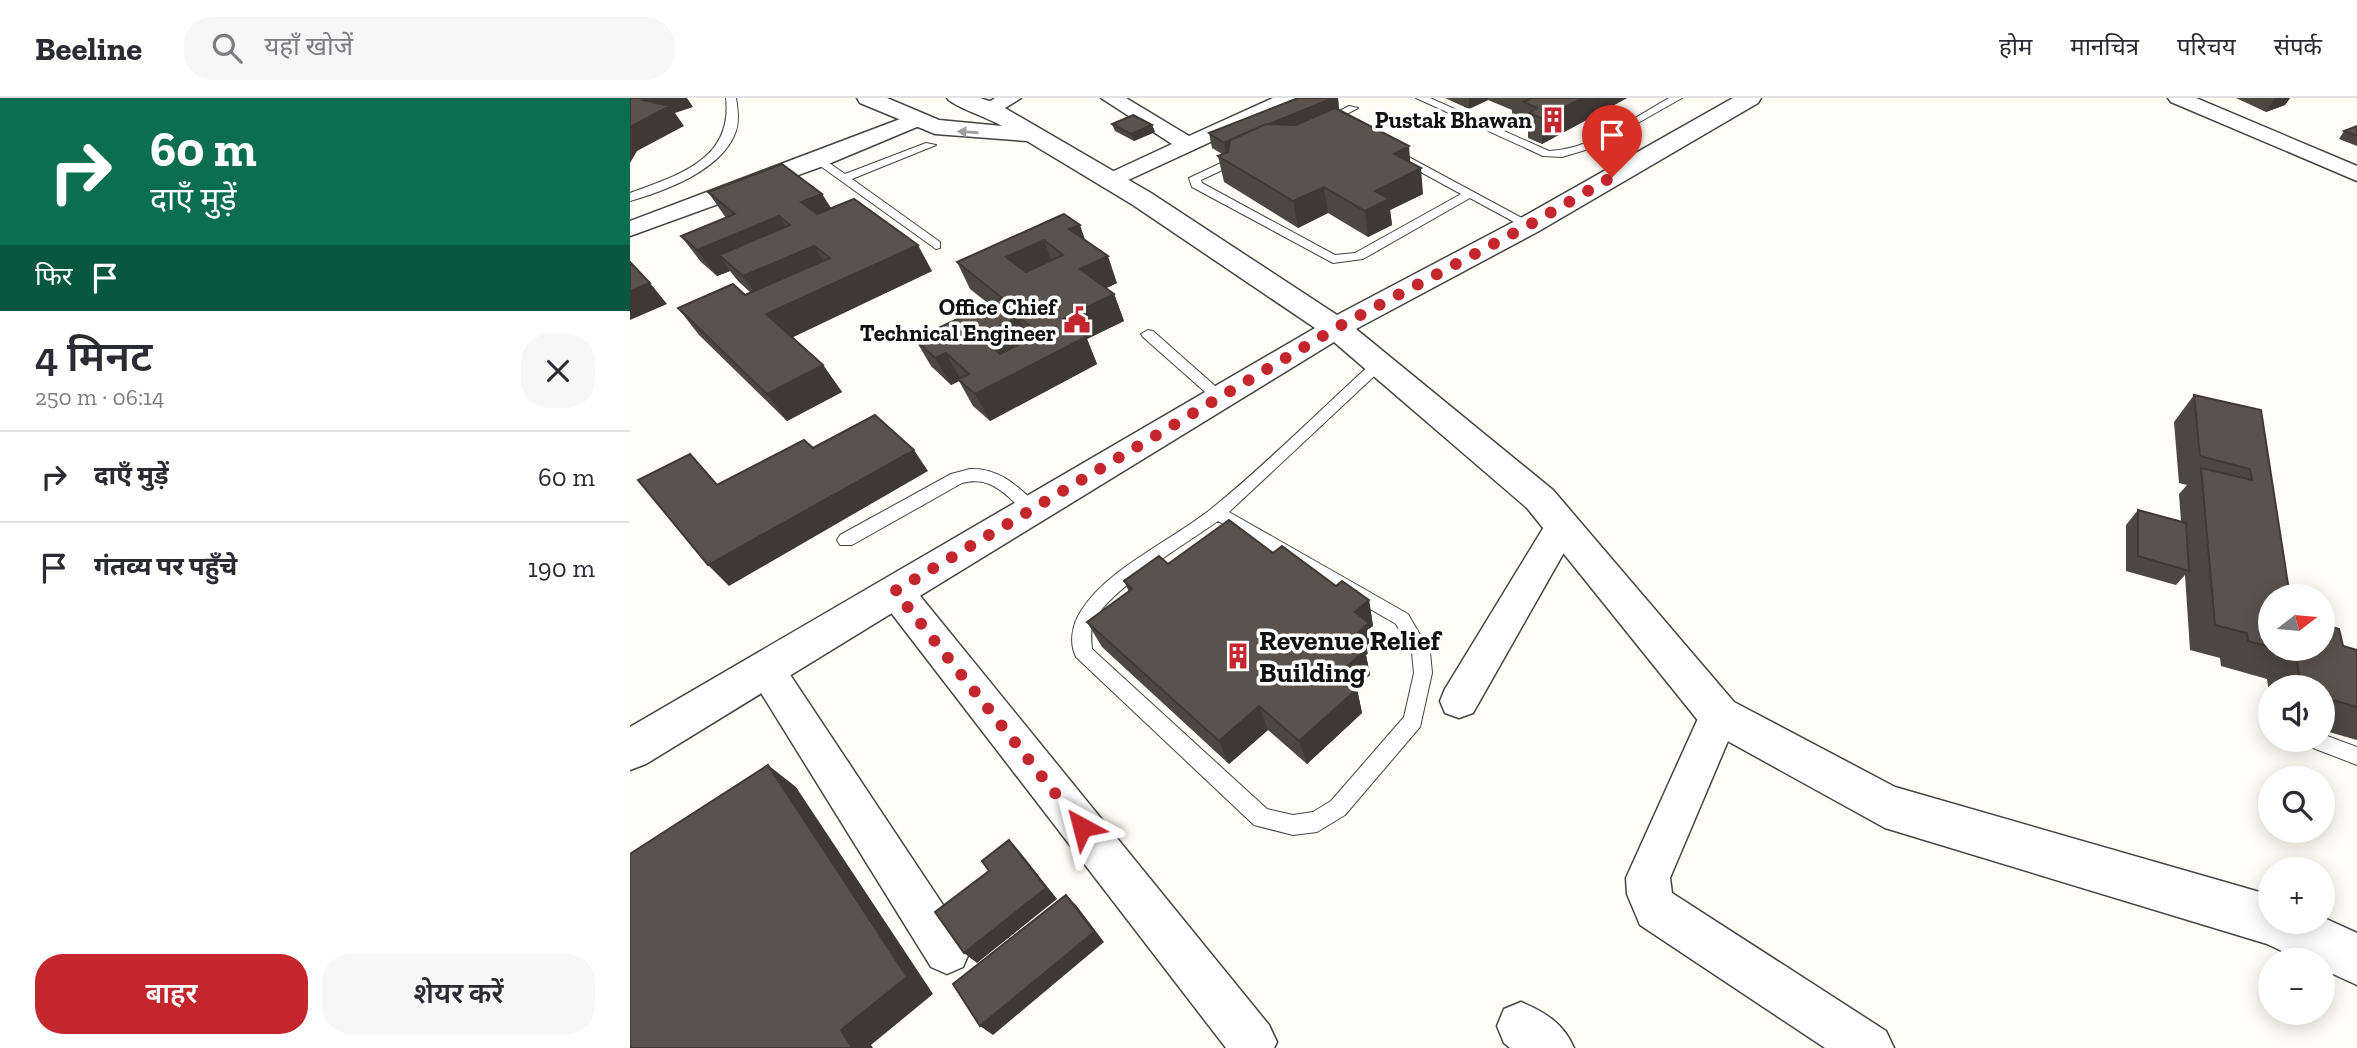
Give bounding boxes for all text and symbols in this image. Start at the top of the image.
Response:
search box [184,17,674,80]
text: Beeline [35,29,142,68]
icon: search [208,29,246,67]
text: यहाँ खोजें [264,30,353,62]
text: होम [1999,32,2032,61]
text: मानचित्र [2070,32,2139,61]
text: परिचय [2177,32,2236,61]
text: संपर्क [2274,32,2322,61]
building icon: Pustak Bhawan [1538,105,1568,135]
pin [1582,105,1642,177]
place label: Pustak Bhawan [1375,106,1532,134]
icon: arrive [1593,116,1631,154]
text: 60 m [150,120,257,179]
icon: right [35,126,126,217]
one-way arrow [957,126,979,137]
text: दाएँ मुड़ें [150,180,237,218]
icon: arrive [86,259,124,297]
text: फिर [35,260,72,292]
place label: Office Chief Technical Engineer [860,293,1058,347]
public building icon: Office Chief Technical Engineer [1062,305,1092,335]
text: 4 मिनट [35,331,152,382]
button: close [521,334,595,408]
text: 250 m · 06:14 [35,383,164,411]
icon: right [35,458,73,496]
text: दाएँ मुड़ें [94,459,169,491]
text: 60 m [538,461,595,493]
icon: arrive [35,549,73,587]
text: गंतव्य पर पहुँचे [94,550,237,582]
text: 190 m [528,552,595,584]
north arrow [2258,584,2334,662]
map controls [2258,584,2335,1025]
place label: Revenue Relief Building [1259,624,1442,689]
building icon: Revenue Relief Building [1223,641,1253,671]
button: sound [2258,675,2335,752]
button: search [2258,766,2335,843]
position arrow [1045,790,1119,864]
button: + [2258,857,2335,934]
button: − [2258,948,2335,1025]
button: बाहर [35,954,308,1034]
button: शेयर करें [322,954,595,1034]

